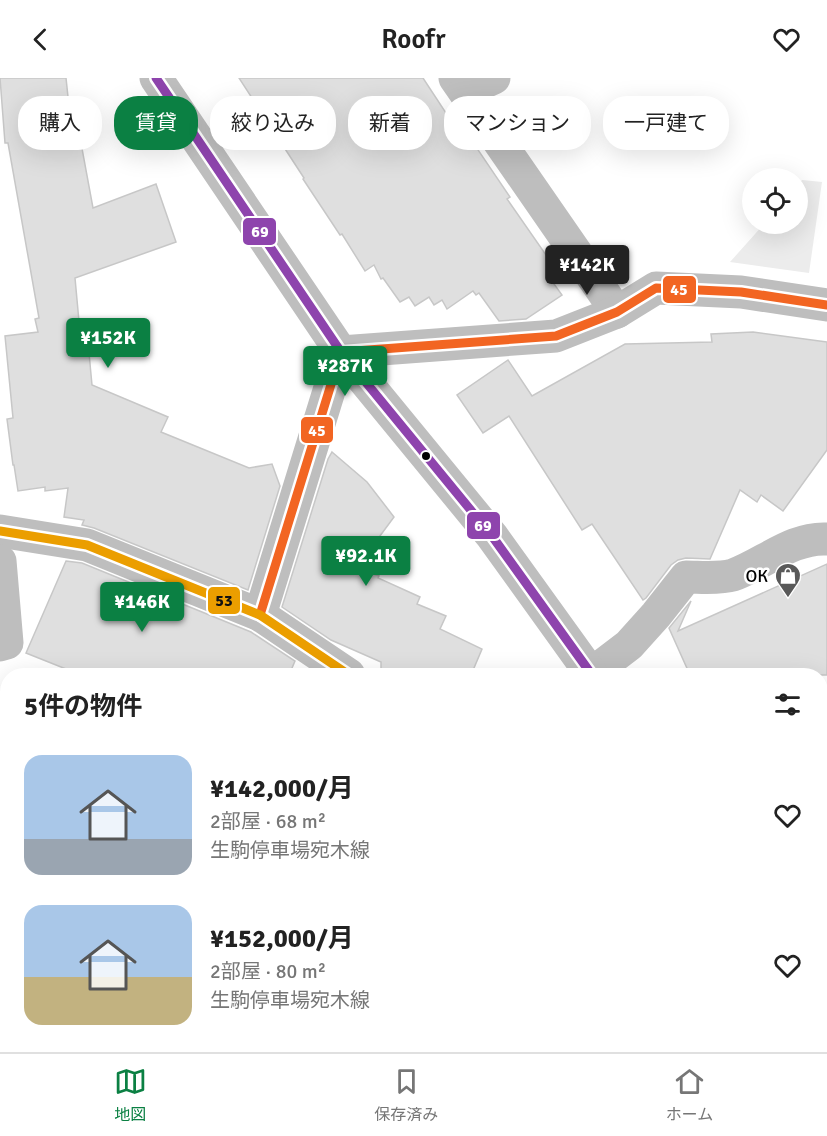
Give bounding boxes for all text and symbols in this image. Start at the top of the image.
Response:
icon: back [24,23,57,56]
text: Roofr [381,23,446,56]
icon: heart [770,23,803,56]
chip: 購入 [18,96,102,150]
chip: 賃貸 [114,96,198,150]
chip: 絞り込み [210,96,336,150]
chip: 新着 [348,96,432,150]
chip: マンション [444,96,591,150]
chip: 一戸建て [603,96,729,150]
map controls [742,168,808,234]
button: locate [742,168,808,234]
line badge: 69 [242,217,277,246]
text: 69 [251,222,269,242]
pin: ¥142K [545,245,629,296]
text: ¥142K [559,252,615,277]
line badge: 45 [662,275,697,304]
text: 45 [670,280,688,300]
pin: ¥152K [66,318,150,369]
text: ¥152K [80,325,136,350]
pin: ¥287K [303,346,387,397]
text: ¥287K [317,353,373,378]
line badge: 45 [300,416,334,444]
text: 45 [308,421,326,441]
unlabelled marker [420,450,432,462]
line badge: 69 [466,511,501,540]
text: 69 [474,516,492,536]
pin: ¥92.1K [317,536,415,587]
text: ¥92.1K [335,543,397,568]
shop icon: OK [773,561,803,599]
place label: OK [745,565,768,587]
pin: ¥146K [100,582,184,633]
line badge: 53 [207,586,241,615]
text: ¥146K [114,589,170,614]
text: 53 [215,591,233,611]
icon: filters [771,688,804,721]
text: 5件の物件 [24,691,142,723]
text: ¥142,000/月 [210,773,354,805]
icon: home [72,779,144,851]
icon: heart [771,799,804,832]
text: 2部屋 · 68 m² [210,809,326,834]
text: 生駒停車場宛木線 [210,838,370,863]
text: ¥152,000/月 [210,923,354,955]
icon: home [72,929,144,1001]
icon: heart [771,949,804,982]
text: 2部屋 · 80 m² [210,959,326,984]
text: 生駒停車場宛木線 [210,988,370,1013]
tab: 地図 [114,1065,147,1125]
tab: 保存済み [374,1065,438,1125]
tab: ホーム [666,1065,713,1125]

